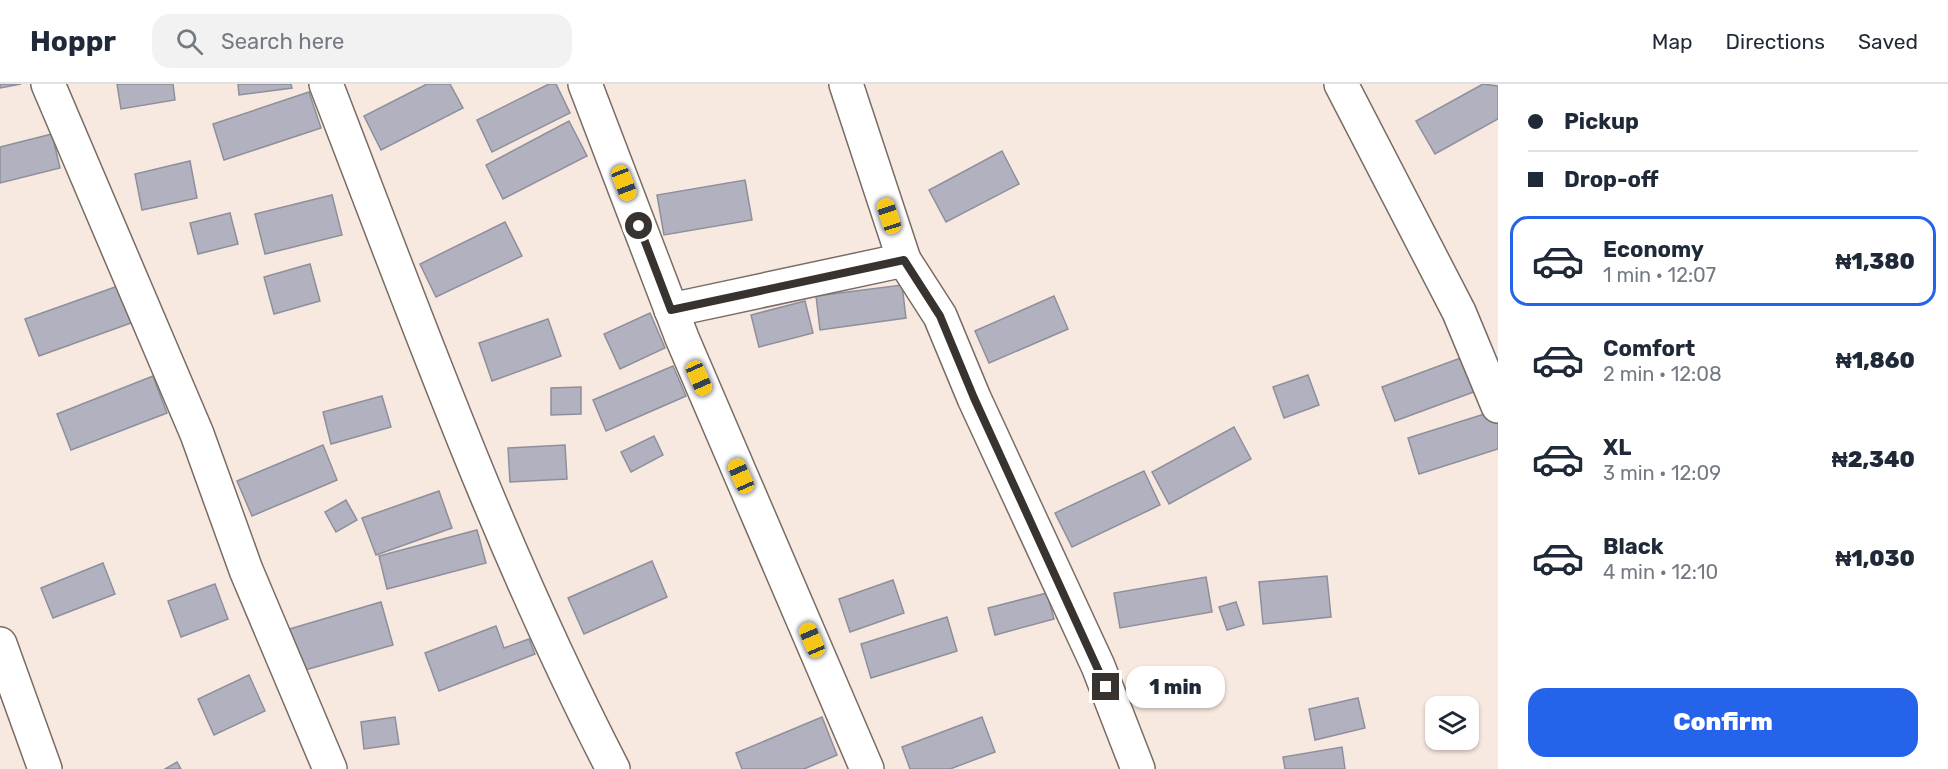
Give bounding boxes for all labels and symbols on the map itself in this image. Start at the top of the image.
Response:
car [609,163,639,203]
car [875,196,903,236]
route start [625,212,652,239]
car [683,358,715,398]
car [725,456,757,496]
car [797,620,827,660]
callout: 1 min [1127,666,1226,708]
route end [1092,673,1119,700]

